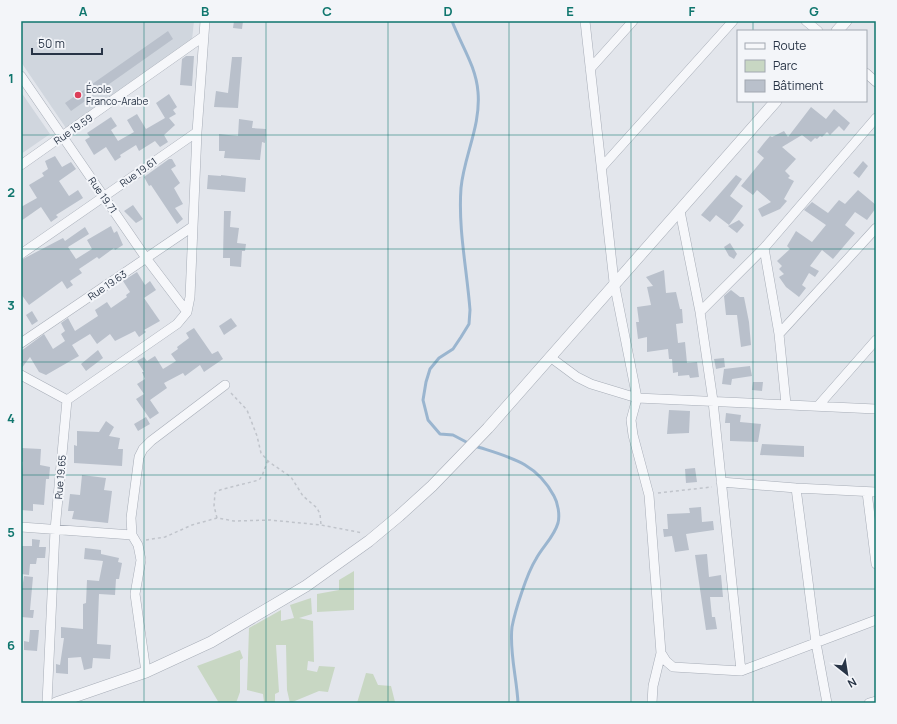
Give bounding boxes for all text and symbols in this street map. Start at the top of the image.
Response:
text: A [79,2,88,20]
text: B [201,2,209,20]
text: C [322,2,332,20]
text: D [443,2,453,20]
text: E [566,2,574,20]
text: F [689,2,696,20]
text: G [809,2,819,20]
scale bar [32,30,102,56]
legend [737,30,867,102]
text: 50 m [38,35,65,52]
text: Route [773,37,806,54]
text: Parc [773,57,798,74]
text: 1 [8,69,14,87]
text: Bâtiment [773,77,824,94]
place label: École Franco-Arabe [86,82,148,108]
marker: École Franco-Arabe [73,90,83,100]
street label: Rue 19.59 [51,110,95,148]
street label: Rue 19.61 [117,154,159,190]
street label: Rue 19.71 [85,174,121,216]
text: 2 [7,183,15,201]
street label: Rue 19.63 [85,267,129,303]
text: 3 [7,296,15,314]
text: 4 [7,409,15,427]
street label: Rue 19.65 [51,454,69,500]
text: 5 [7,523,15,541]
text: 6 [7,636,15,654]
north arrow [827,654,867,694]
text: N [845,675,859,692]

